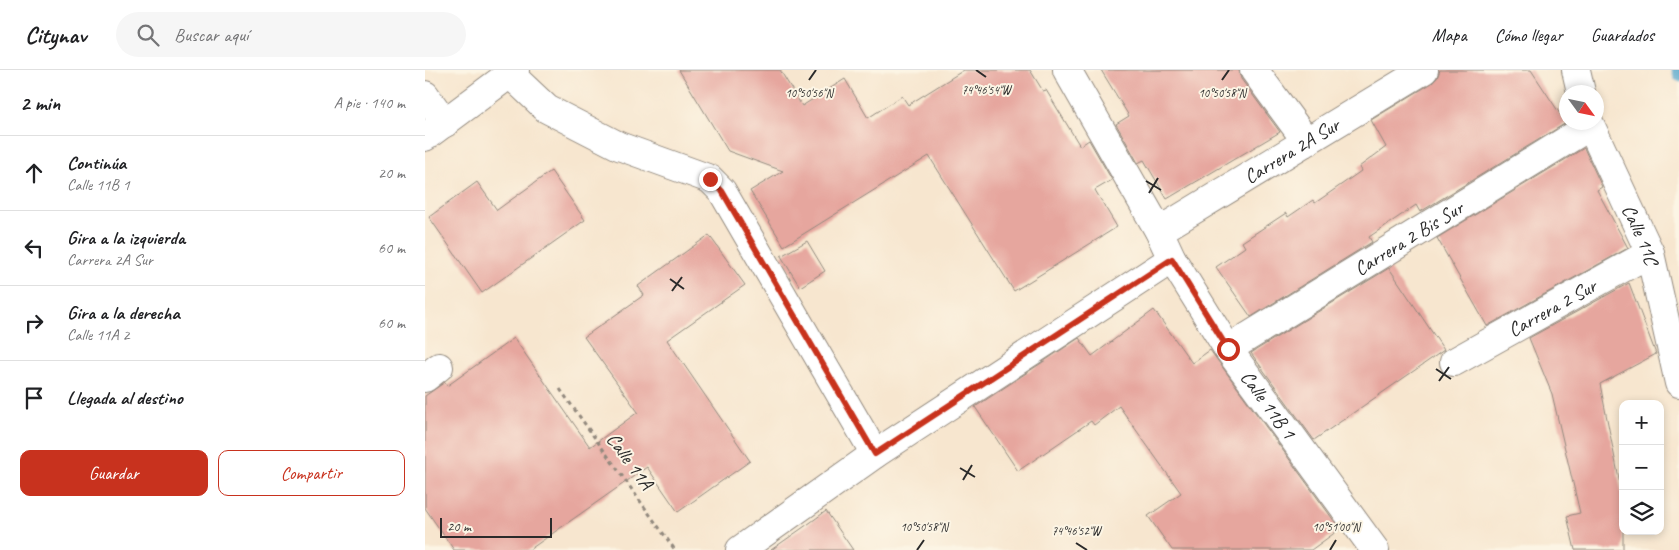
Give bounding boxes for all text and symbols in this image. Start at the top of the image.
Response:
search box [116,12,466,57]
text: Citynav [25,20,86,50]
icon: search [134,21,162,49]
text: Buscar aquí [174,23,249,47]
text: Mapa [1432,24,1467,46]
text: Cómo llegar [1495,24,1563,46]
text: Guardados [1591,24,1654,46]
text: 74°46'54"W [962,82,1013,98]
text: 10°50'56"N [785,85,834,101]
text: 10°50'58"N [1198,85,1247,101]
north arrow [1559,85,1604,130]
text: 2 min [20,90,60,116]
text: A pie · 140 m [334,93,405,113]
street label: Carrera 2A Sur [1239,111,1345,189]
text: Continúa [67,151,126,175]
icon: ahead [20,159,48,187]
text: 20 m [378,163,405,183]
route end [699,168,722,191]
text: Calle 11B 1 [67,175,130,195]
street label: Carrera 2 Bis Sur [1349,194,1469,281]
street label: Calle 11C [1617,200,1665,269]
text: Gira a la izquierda [67,226,185,250]
icon: left [20,234,48,262]
text: 60 m [378,238,405,258]
text: Carrera 2A Sur [67,250,153,270]
street label: Carrera 2 Sur [1503,272,1602,342]
text: Gira a la derecha [67,301,180,325]
icon: right [20,309,48,337]
text: 60 m [378,313,405,333]
text: Calle 11A 2 [67,325,130,345]
route start [1217,338,1240,361]
street label: Calle 11B 1 [1235,365,1302,444]
icon: arrive [20,384,48,412]
text: Llegada al destino [67,386,183,410]
map controls [1619,400,1664,535]
button: + [1619,400,1664,445]
street label: Calle 11A [601,428,660,495]
button: − [1619,445,1664,490]
button: Guardar [20,450,208,496]
button: Compartir [218,450,405,496]
button: layers [1619,490,1664,535]
scale bar [440,515,553,538]
text: 20 m [447,518,471,535]
text: 10°50'58"N [900,519,949,535]
text: 10°51'00"N [1312,519,1361,535]
text: 74°46'52"W [1052,523,1103,539]

